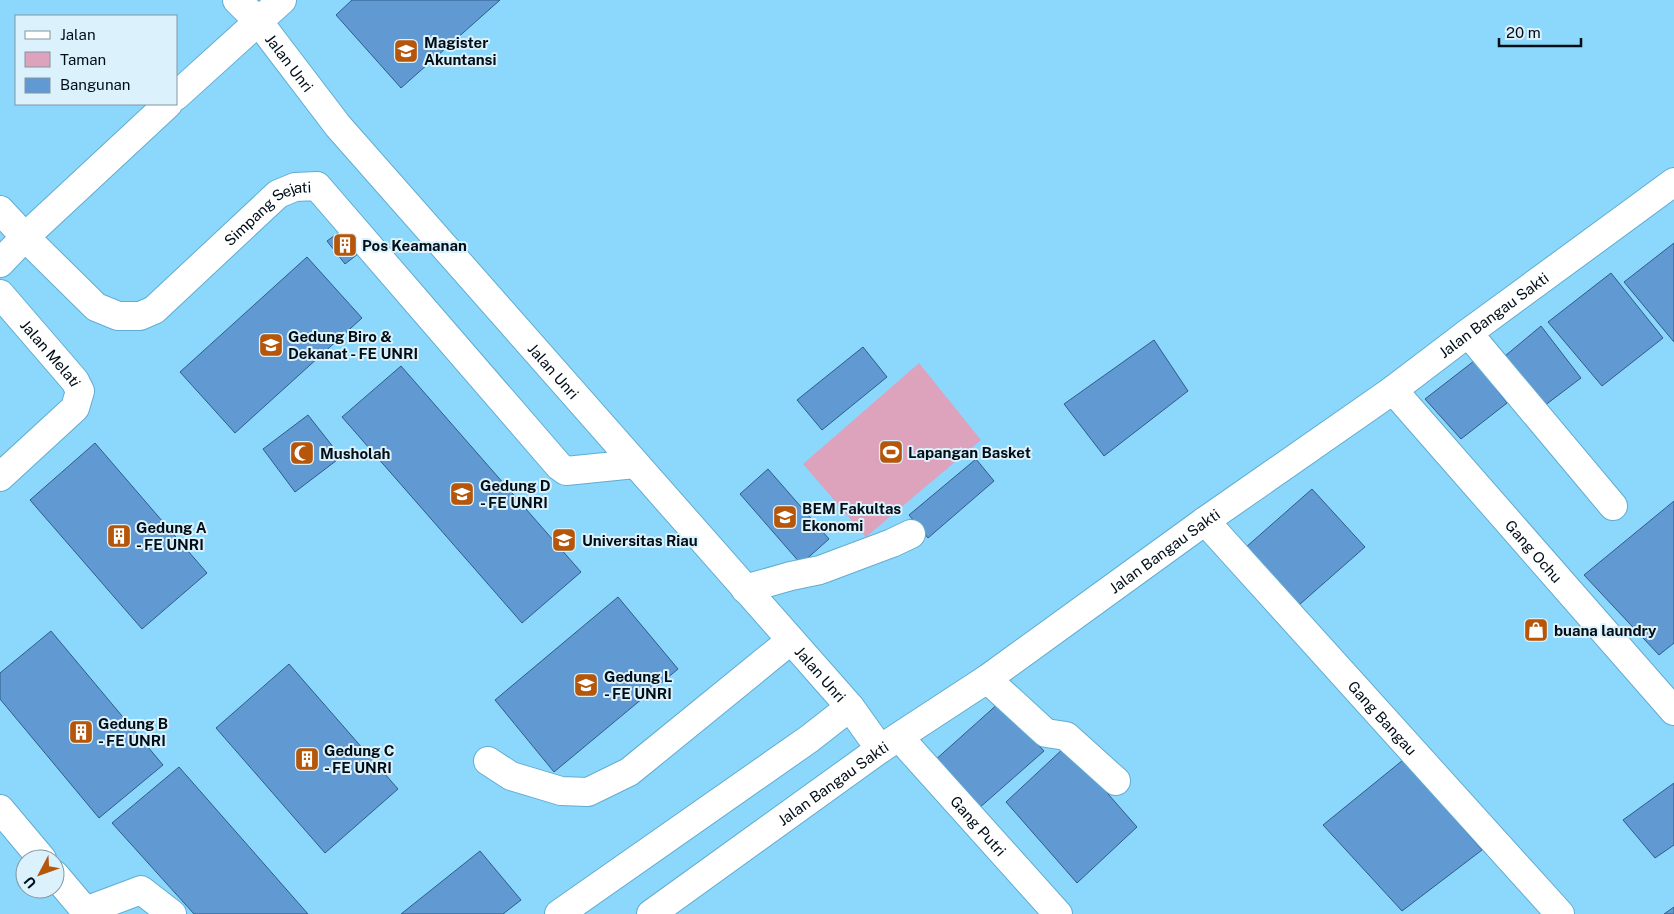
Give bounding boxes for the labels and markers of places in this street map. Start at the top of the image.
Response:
place label: Magister Akuntansi [424,34,497,68]
school or university icon: Magister Akuntansi [393,38,419,64]
building icon: Pos Keamanan [332,232,358,258]
place label: Pos Keamanan [362,237,467,254]
place label: Gedung Biro & Dekanat - FE UNRI [288,328,418,362]
school or university icon: Gedung Biro & Dekanat - FE UNRI [258,332,284,358]
sports icon: Lapangan Basket [878,439,904,465]
mosque icon: Musholah [289,440,315,466]
place label: Lapangan Basket [908,444,1031,461]
place label: Musholah [320,445,390,462]
place label: Gedung D - FE UNRI [480,477,551,511]
school or university icon: Gedung D - FE UNRI [449,481,475,507]
place label: BEM Fakultas Ekonomi [802,500,901,534]
school or university icon: BEM Fakultas Ekonomi [772,504,798,530]
place label: Gedung A - FE UNRI [136,519,207,553]
building icon: Gedung A - FE UNRI [106,523,132,549]
school or university icon: Universitas Riau [551,527,577,553]
place label: Universitas Riau [582,532,698,549]
shop icon: buana laundry [1523,617,1549,643]
place label: buana laundry [1554,622,1657,639]
place label: Gedung L - FE UNRI [604,668,673,702]
school or university icon: Gedung L - FE UNRI [573,672,599,698]
place label: Gedung B - FE UNRI [98,715,168,749]
building icon: Gedung B - FE UNRI [68,719,94,745]
place label: Gedung C - FE UNRI [324,742,395,776]
building icon: Gedung C - FE UNRI [294,746,320,772]

